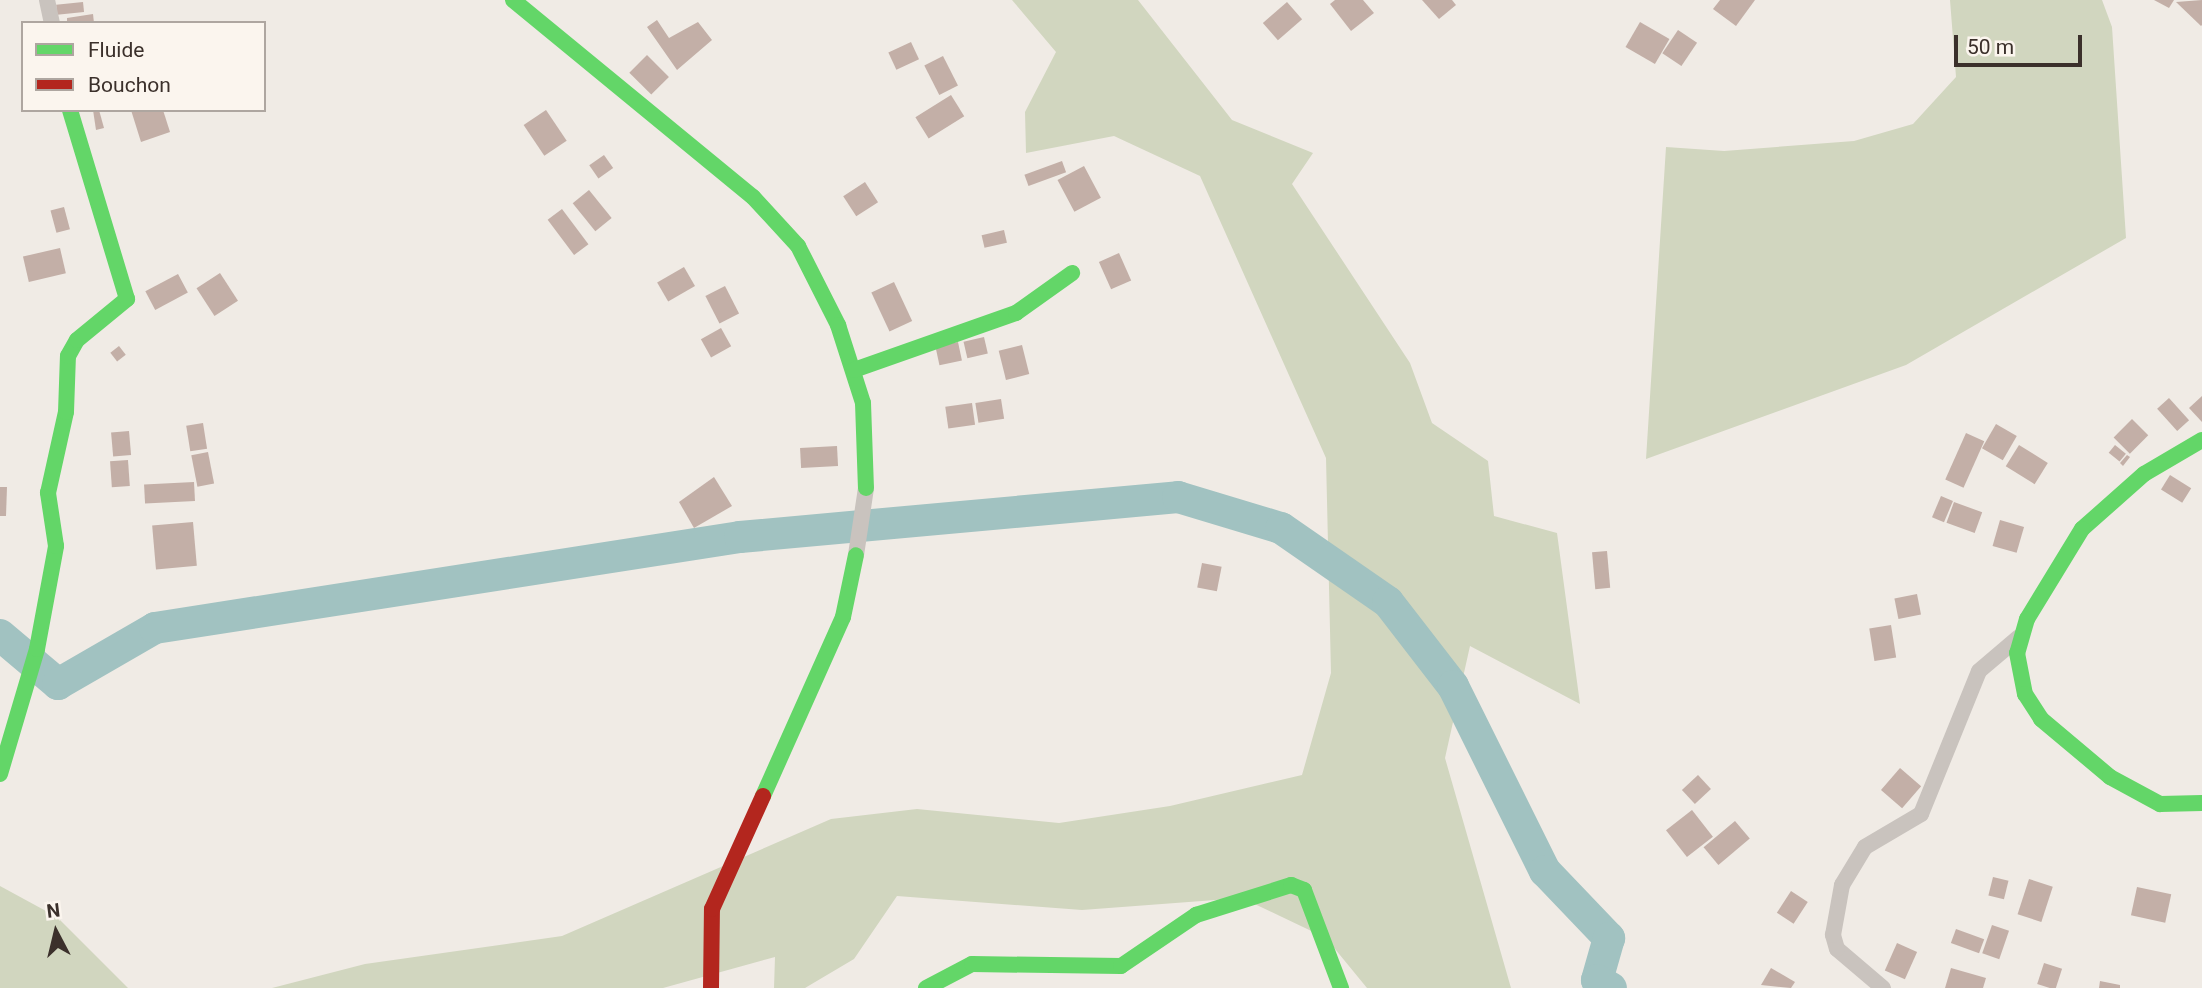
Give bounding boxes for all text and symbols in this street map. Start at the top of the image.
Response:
legend [21,21,266,112]
scale bar [1957,21,2085,65]
text: 50 m [1967,35,2014,59]
text: Fluide [88,38,144,62]
text: Bouchon [88,73,171,97]
north arrow [21,897,91,967]
text: N [45,898,61,923]

